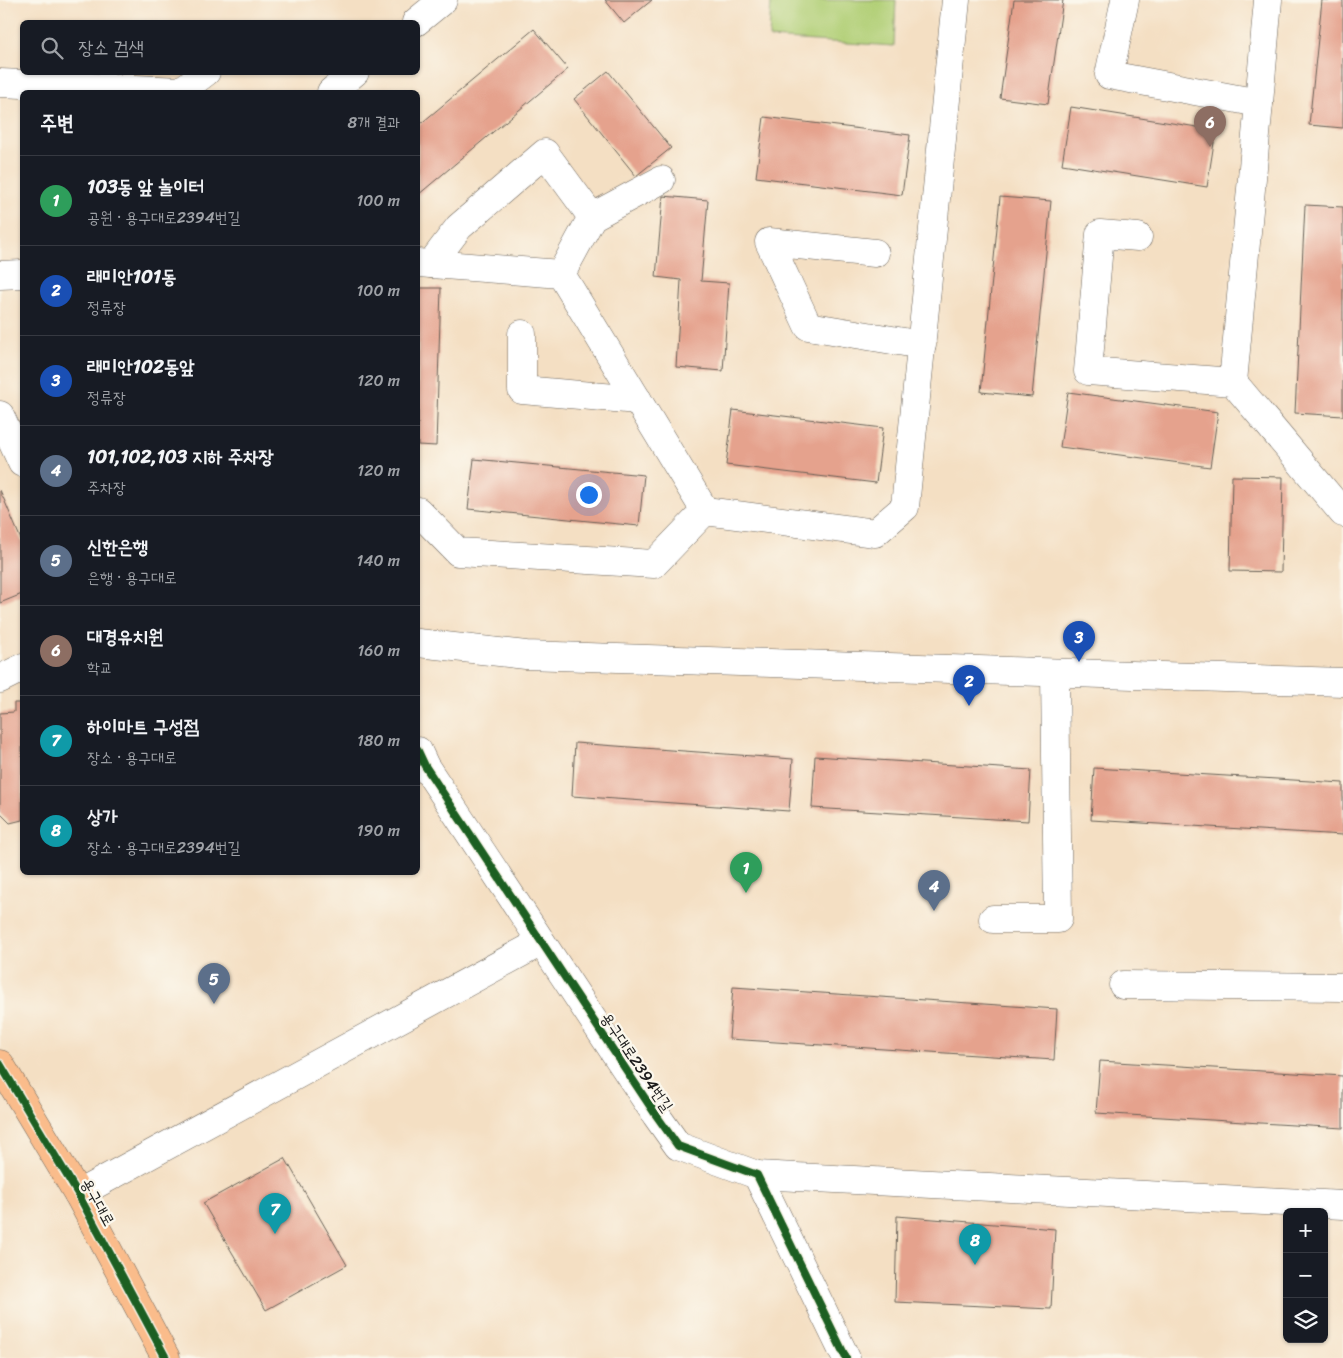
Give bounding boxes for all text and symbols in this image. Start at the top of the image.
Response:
search box [20,20,420,75]
text: 장소 검색 [78,31,144,64]
icon: search [38,34,66,62]
text: 주변 [40,104,74,142]
pin: 6 [1194,106,1226,147]
text: 8개 결과 [348,108,400,137]
text: 103동 앞 놀이터 [87,170,204,203]
text: 1 [53,186,59,215]
text: 100 m [356,186,400,215]
text: 공원 · 용구대로2394번길 [87,203,240,232]
text: 래미안101동 [87,260,176,293]
text: 2 [51,276,61,305]
text: 100 m [356,276,400,305]
text: 정류장 [87,293,126,322]
text: 래미안102동앞 [87,350,195,383]
text: 3 [52,366,60,395]
text: 120 m [357,366,400,395]
text: 정류장 [87,383,126,412]
text: 101,102,103 지하 주차장 [87,440,274,473]
text: 4 [51,456,61,485]
text: 120 m [357,456,400,485]
text: 주차장 [87,473,126,502]
your location [576,482,602,508]
text: 신한은행 [87,530,148,563]
text: 5 [51,546,61,575]
text: 140 m [357,546,400,575]
text: 은행 · 용구대로 [87,563,177,592]
text: 대경유치원 [87,620,163,653]
pin: 3 [1063,621,1095,662]
text: 6 [51,636,61,665]
text: 160 m [357,636,400,665]
text: 학교 [87,653,113,682]
pin: 2 [953,665,985,706]
text: 하이마트 구성점 [87,710,199,743]
text: 7 [51,726,61,755]
text: 180 m [357,726,400,755]
text: 장소 · 용구대로 [87,743,177,772]
text: 상가 [87,800,118,833]
text: 8 [51,816,61,845]
text: 190 m [357,816,400,845]
text: 장소 · 용구대로2394번길 [87,833,240,862]
pin: 1 [730,852,762,893]
pin: 4 [918,870,950,911]
pin: 5 [198,963,230,1004]
street label: 용구대로2394번길 [593,1006,681,1118]
street label: 용구대로 [73,1172,123,1232]
pin: 7 [259,1193,291,1234]
map controls [1283,1208,1328,1343]
button: + [1283,1208,1328,1253]
pin: 8 [959,1224,991,1265]
button: − [1283,1253,1328,1298]
button: layers [1283,1298,1328,1343]

